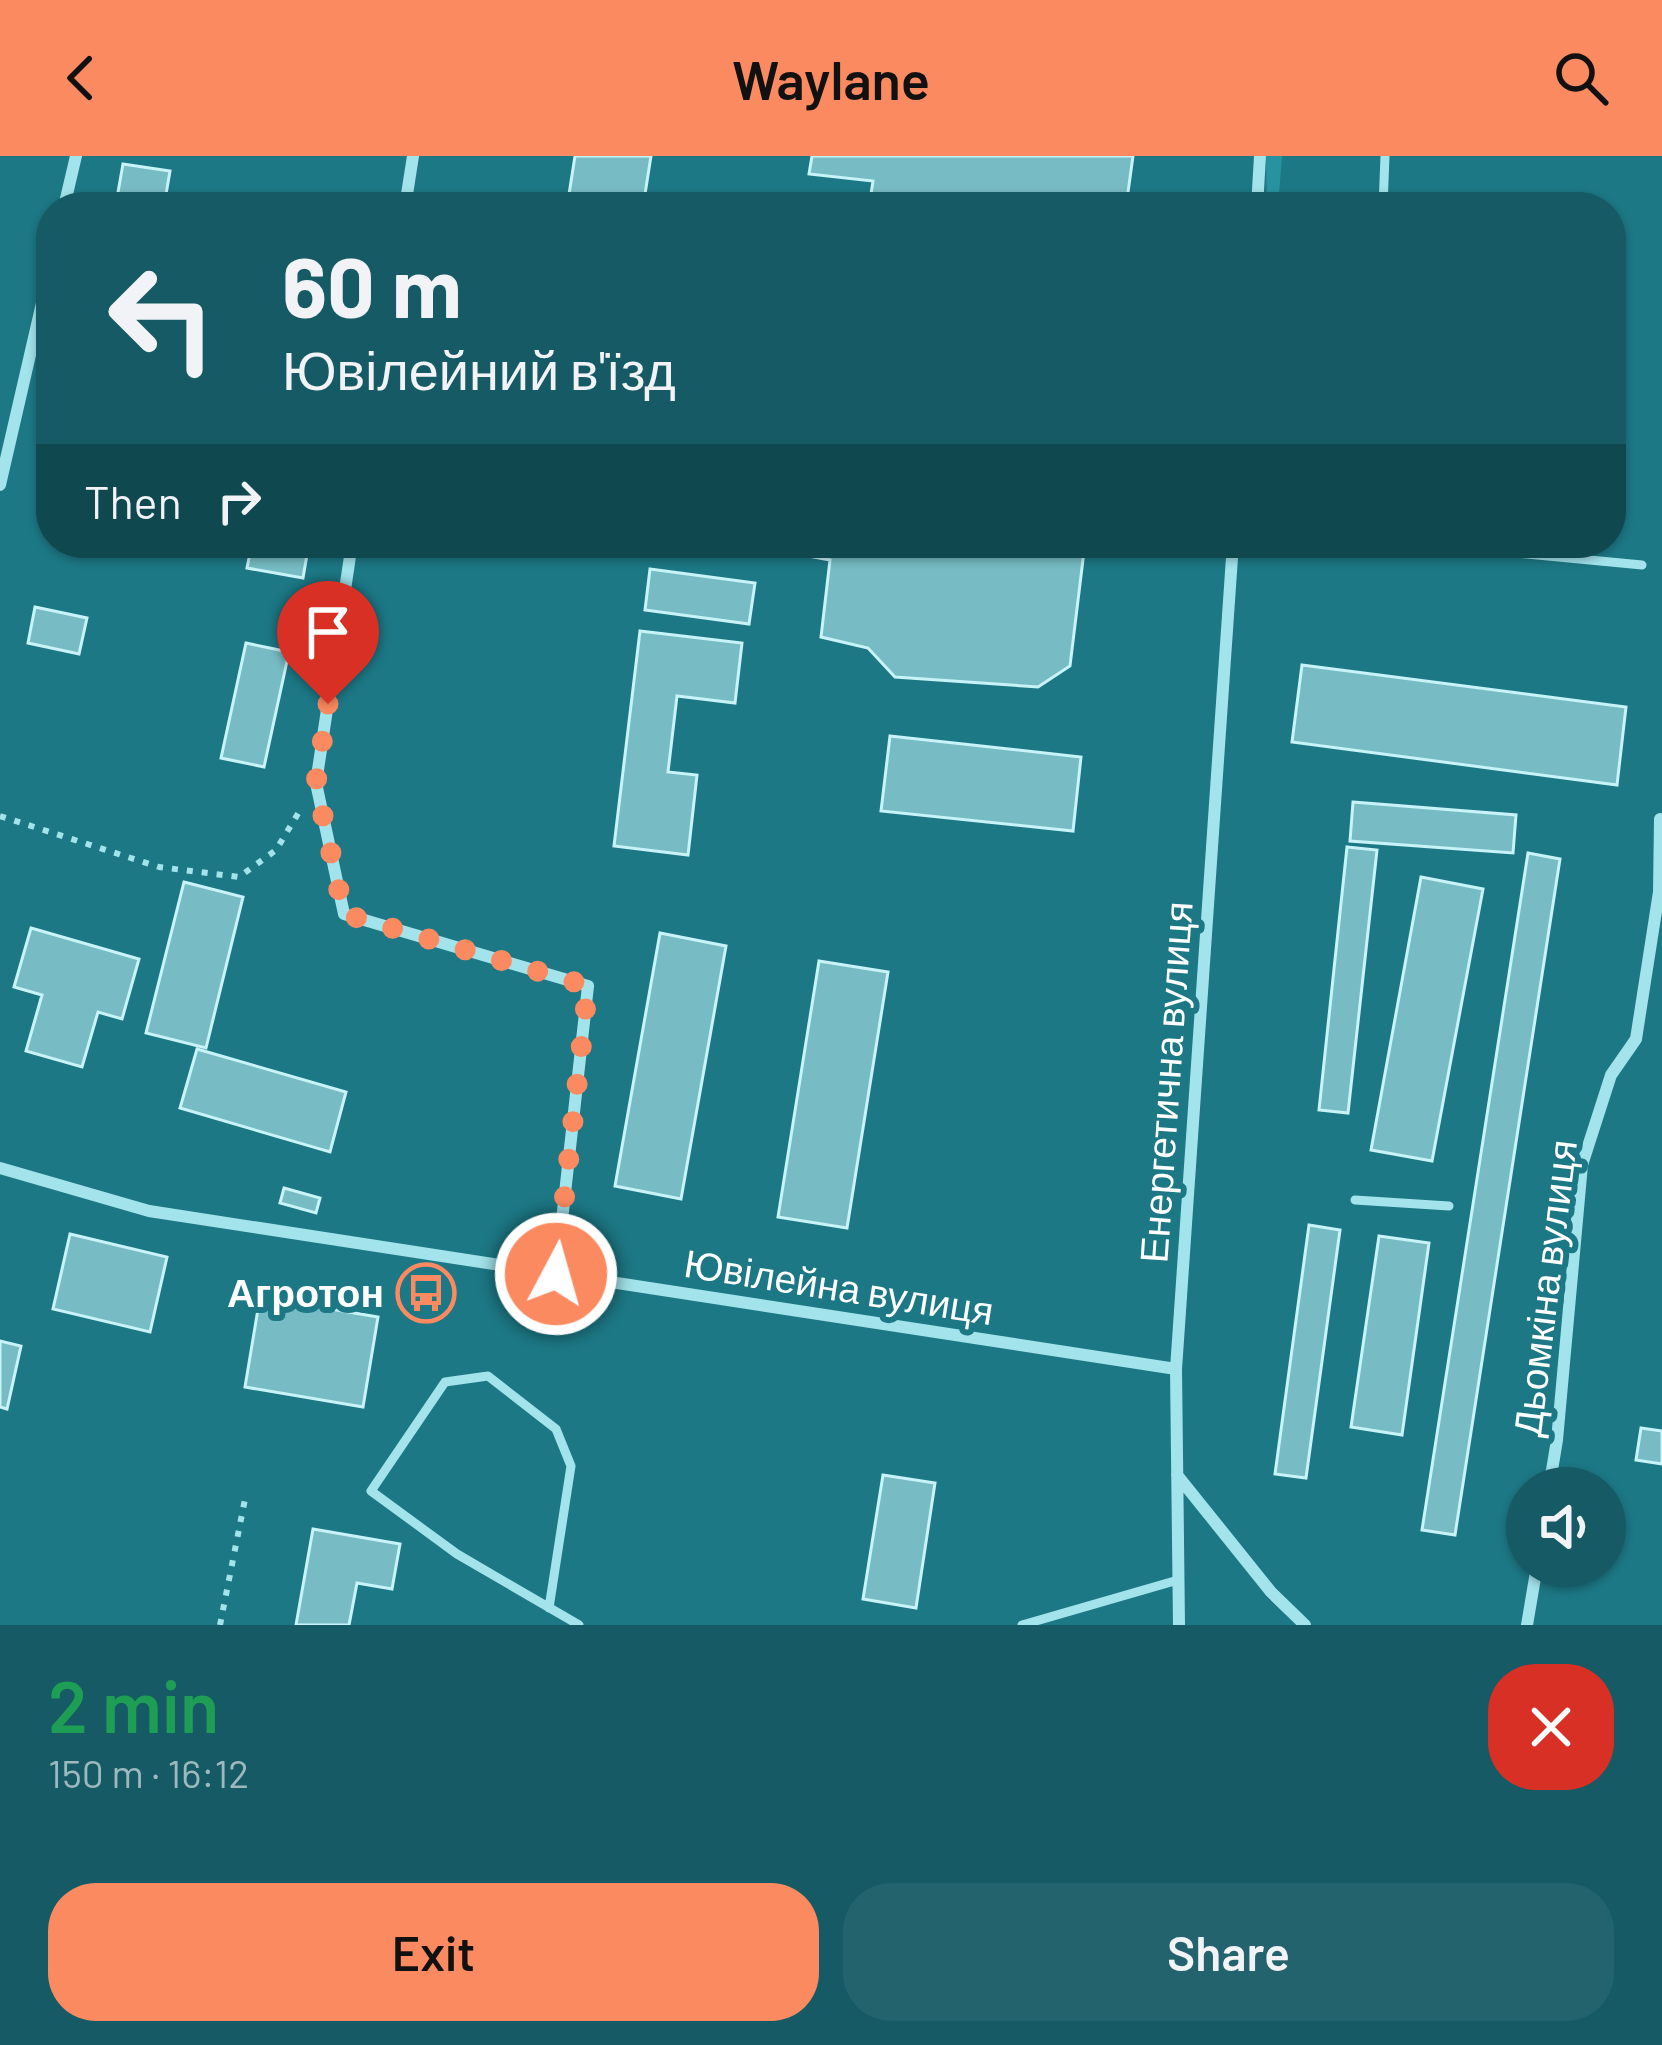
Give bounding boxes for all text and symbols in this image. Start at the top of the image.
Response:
icon: back [48,45,114,111]
icon: search [1548,45,1614,111]
text: Waylane [732,46,930,111]
text: 60 m [282,234,462,335]
icon: left [84,240,240,396]
text: Ювілейний в'їзд [282,336,676,401]
icon: right [206,468,272,534]
text: Then [84,474,182,528]
pin [277,581,379,704]
icon: arrive [295,599,361,665]
street label: Енергетична вулиця [1128,900,1201,1264]
street label: Дьомкіна вулиця [1502,1137,1585,1439]
position arrow [493,1211,619,1337]
street label: Ювілейна вулиця [681,1238,997,1333]
bus stop icon: Агротон [395,1262,457,1324]
place label: Агротон [227,1268,384,1315]
map controls [1506,1467,1626,1587]
button: sound [1506,1467,1626,1587]
text: 2 min [48,1661,219,1747]
button: close [1488,1664,1614,1790]
text: 150 m · 16:12 [48,1749,249,1796]
button: Exit [48,1883,819,2021]
button: Share [843,1883,1614,2021]

